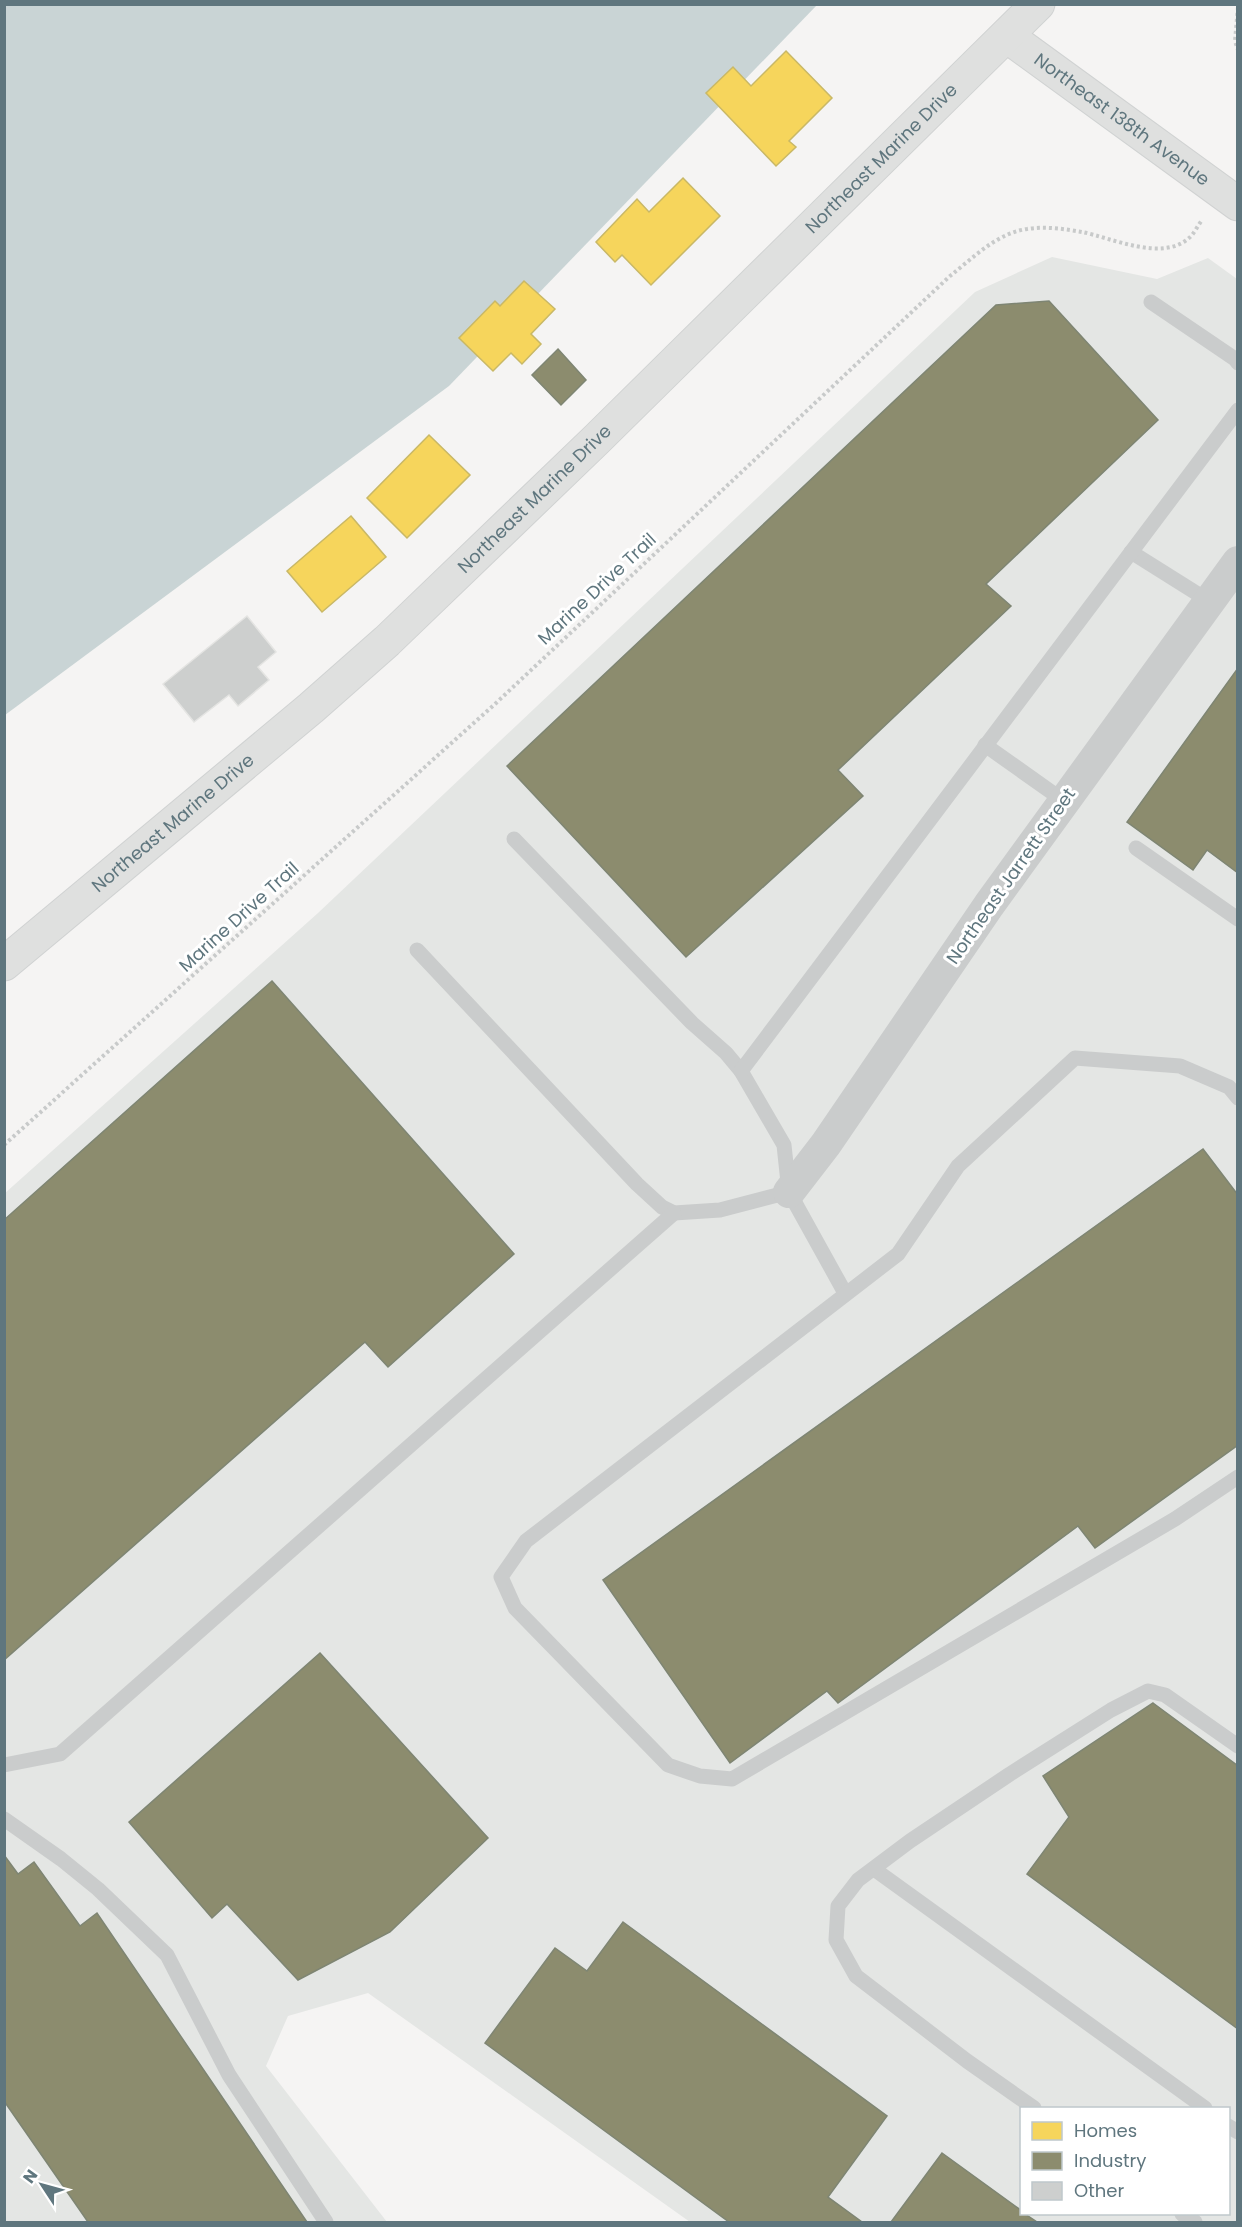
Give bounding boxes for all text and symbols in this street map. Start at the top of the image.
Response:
street label: Northeast 138th Avenue [1029,47,1215,191]
street label: Northeast Marine Drive [799,77,963,239]
street label: Northeast Marine Drive [452,419,617,578]
street label: Marine Drive Trail [532,527,661,650]
street label: Northeast Marine Drive [86,748,259,898]
street label: Northeast Jarrett Street [940,783,1081,969]
street label: Marine Drive Trail [173,856,304,977]
legend [1020,2107,1230,2215]
text: Homes [1074,2118,1137,2143]
text: Industry [1074,2148,1146,2173]
north arrow [12,2155,72,2215]
text: N [17,2165,43,2188]
text: Other [1074,2178,1124,2203]

